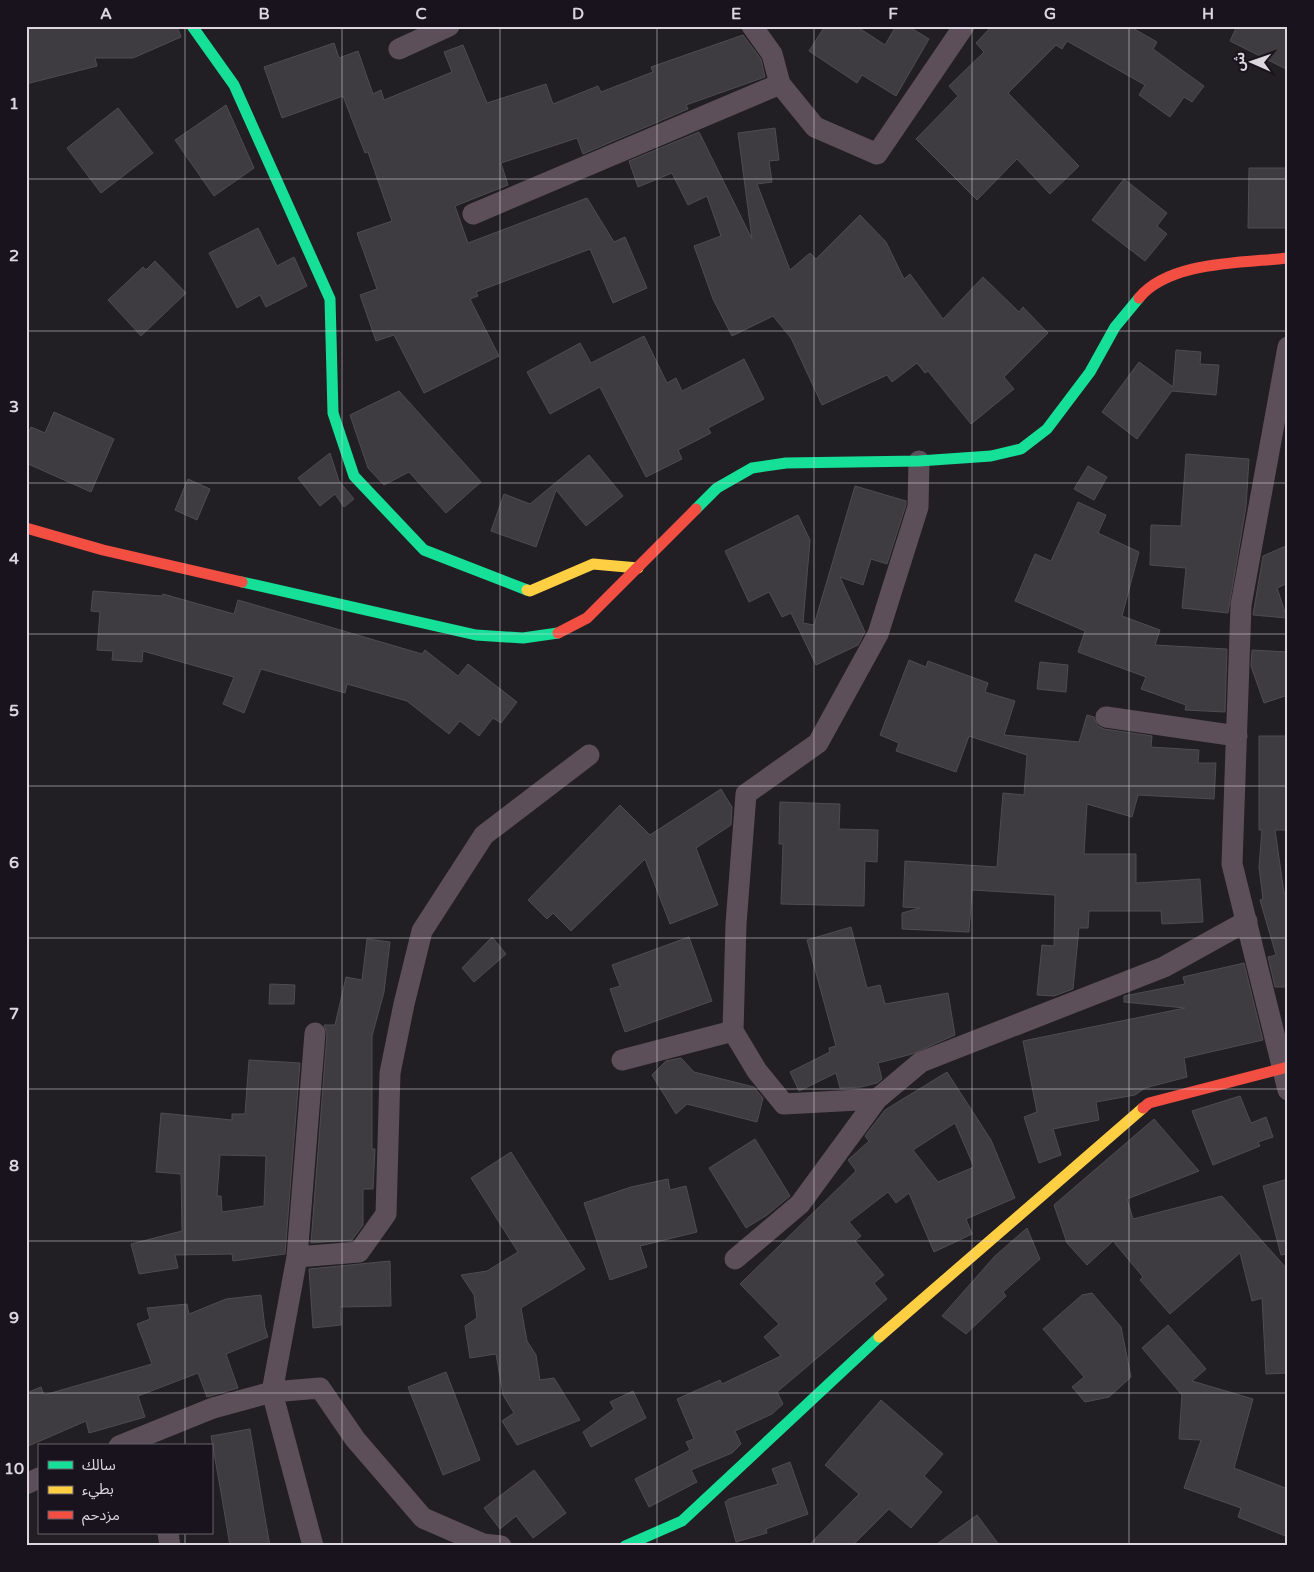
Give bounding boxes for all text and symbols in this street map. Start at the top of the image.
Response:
text: A [100,4,112,24]
text: B [258,4,270,24]
text: C [415,4,427,24]
text: D [572,4,584,24]
text: E [731,4,741,24]
text: F [888,4,898,24]
text: G [1044,4,1056,24]
text: H [1202,4,1214,24]
north arrow [1226,38,1276,88]
text: ش [1231,52,1248,71]
text: 1 [9,94,19,114]
text: 2 [9,246,19,266]
text: 3 [9,397,19,417]
text: 4 [9,549,19,569]
text: 5 [9,701,19,721]
text: 6 [9,853,19,873]
text: 7 [9,1004,19,1024]
text: 8 [9,1156,19,1176]
text: 9 [9,1308,19,1328]
legend [38,1444,212,1534]
text: سالك [82,1456,116,1474]
text: 10 [4,1459,24,1479]
text: بطيء [82,1480,114,1500]
text: مزدحم [82,1506,120,1526]

